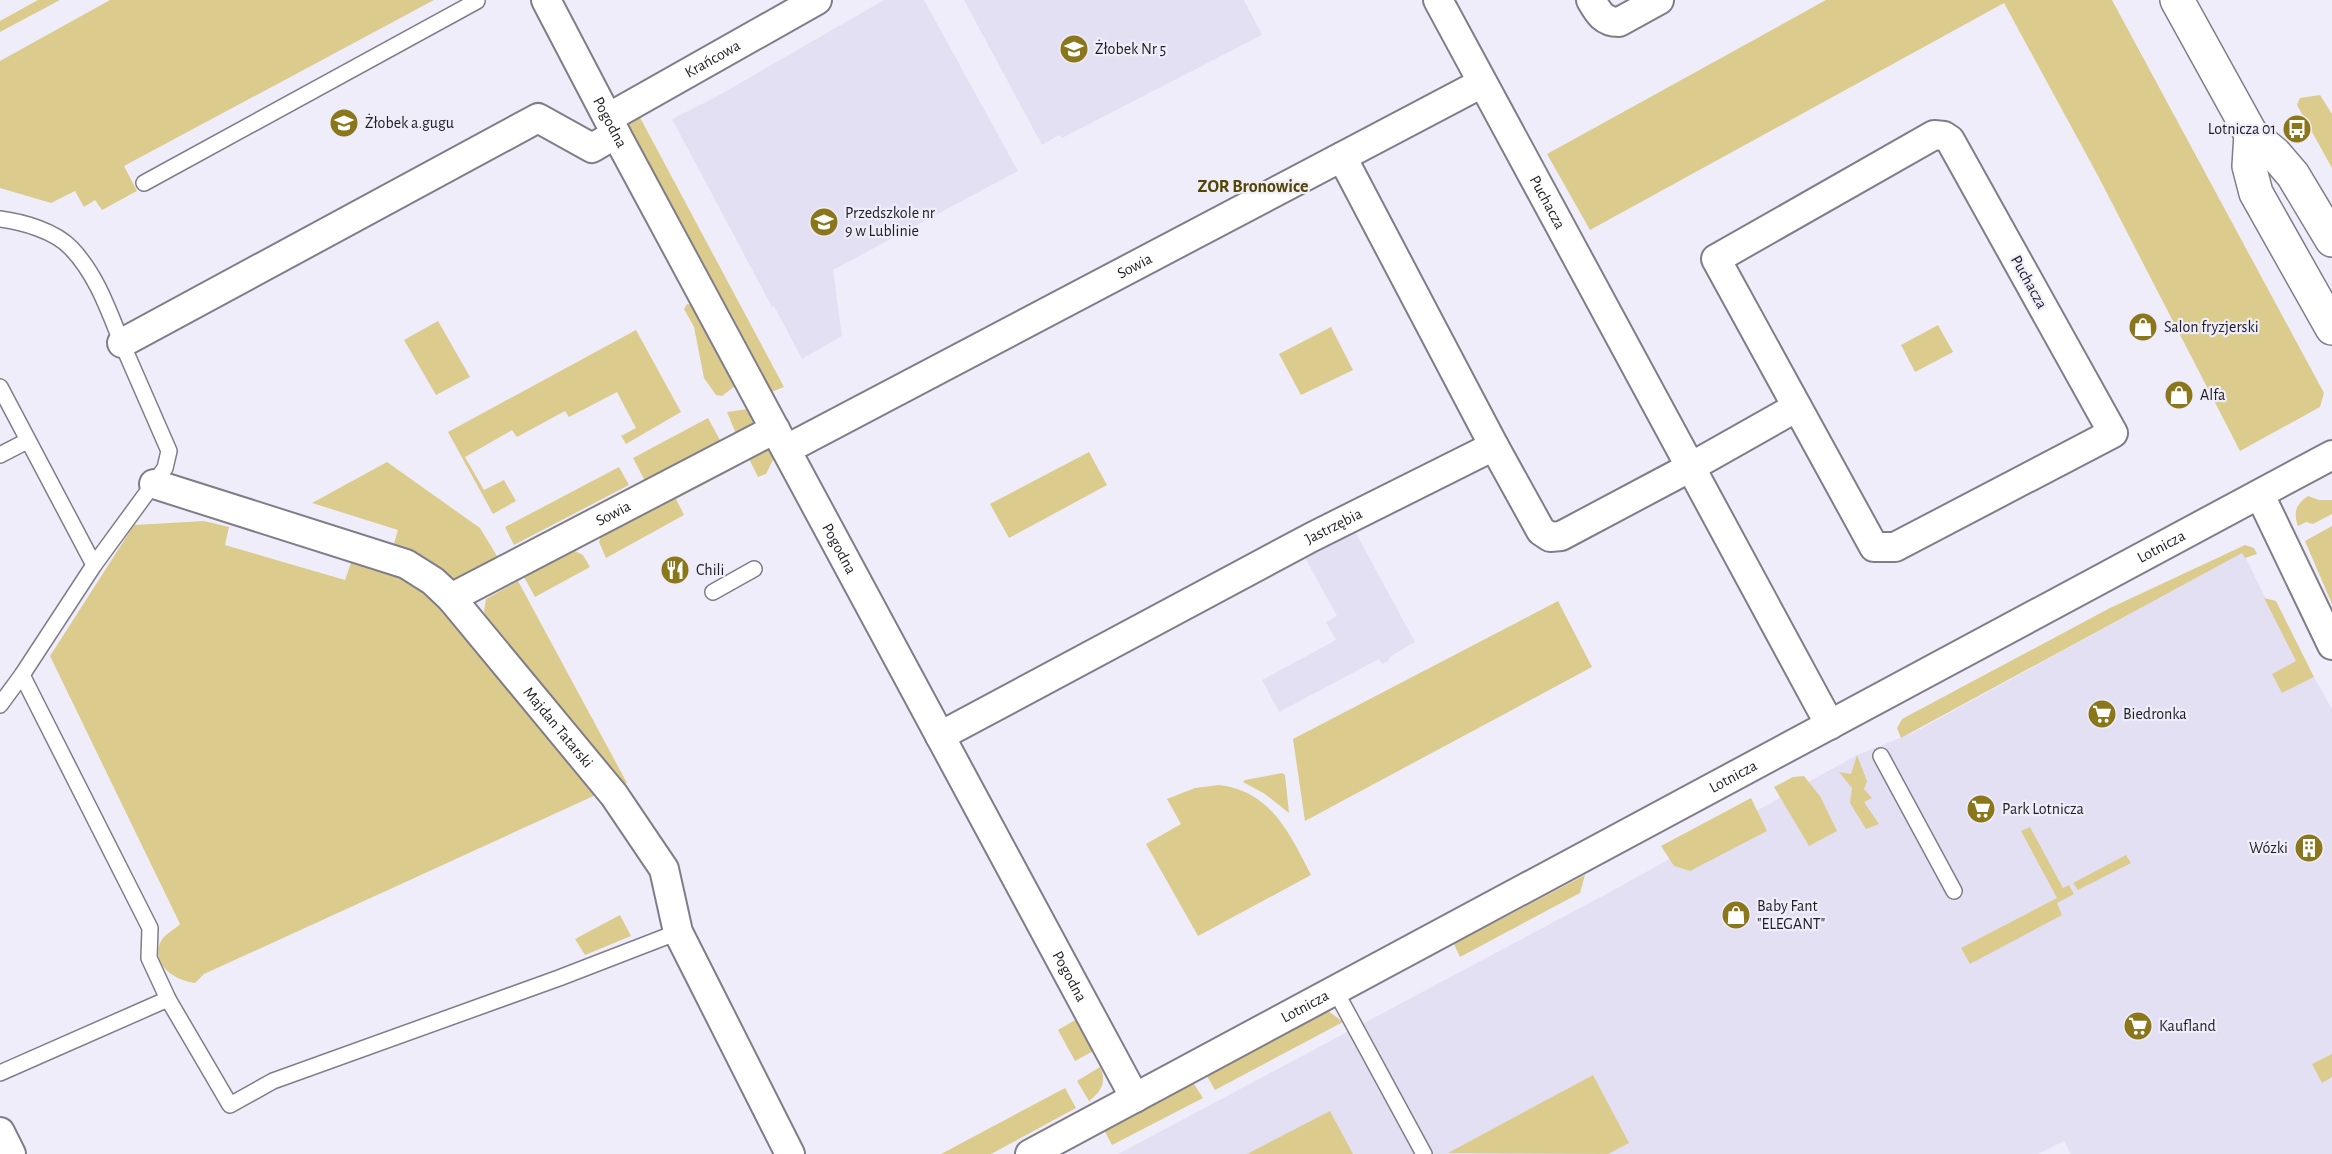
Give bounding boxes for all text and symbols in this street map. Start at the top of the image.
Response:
school or university icon: Żłobek Nr 5 [1058,33,1090,65]
street label: Krańcowa [682,37,743,81]
place label: Żłobek Nr 5 [1095,39,1166,57]
street label: Pogodna [590,94,630,150]
school or university icon: Żłobek a.gugu [328,107,360,139]
place label: Żłobek a.gugu [365,113,454,131]
bus stop icon: Lotnicza 01 [2281,113,2313,145]
place label: Lotnicza 01 [2208,121,2276,137]
street label: Puchacza [1526,173,1568,232]
district label: ZOR Bronowice [1198,178,1308,196]
place label: Przedszkole nr 9 w Lublinie [845,205,936,239]
school or university icon: Przedszkole nr 9 w Lublinie [808,206,840,238]
street label: Sowia [1115,250,1155,282]
street label: Puchacza [2008,253,2050,311]
shop icon: Salon fryzjerski [2127,311,2159,343]
place label: Salon fryzjerski [2164,319,2259,336]
shop icon: Alfa [2163,379,2195,411]
place label: Alfa [2200,387,2225,403]
street label: Sowia [593,498,633,529]
street label: Jastrzębia [1302,505,1365,547]
street label: Pogodna [819,520,859,577]
street label: Lotnicza [2135,527,2188,566]
restaurant icon: Chili [659,554,691,586]
place label: Chili [696,562,724,578]
street label: Majdan Tatarski [520,684,596,771]
supermarket icon: Biedronka [2086,698,2118,730]
place label: Biedronka [2123,706,2187,722]
street label: Lotnicza [1707,757,1760,796]
supermarket icon: Park Lotnicza [1965,793,1997,825]
place label: Park Lotnicza [2002,801,2084,817]
building icon: Wózki [2293,832,2325,864]
place label: Wózki [2249,840,2288,856]
place label: Baby Fant "ELEGANT" [1757,898,1825,932]
shop icon: Baby Fant "ELEGANT" [1720,899,1752,931]
street label: Pogodna [1049,948,1090,1005]
street label: Lotnicza [1278,987,1331,1026]
supermarket icon: Kaufland [2122,1010,2154,1042]
place label: Kaufland [2159,1018,2216,1034]

